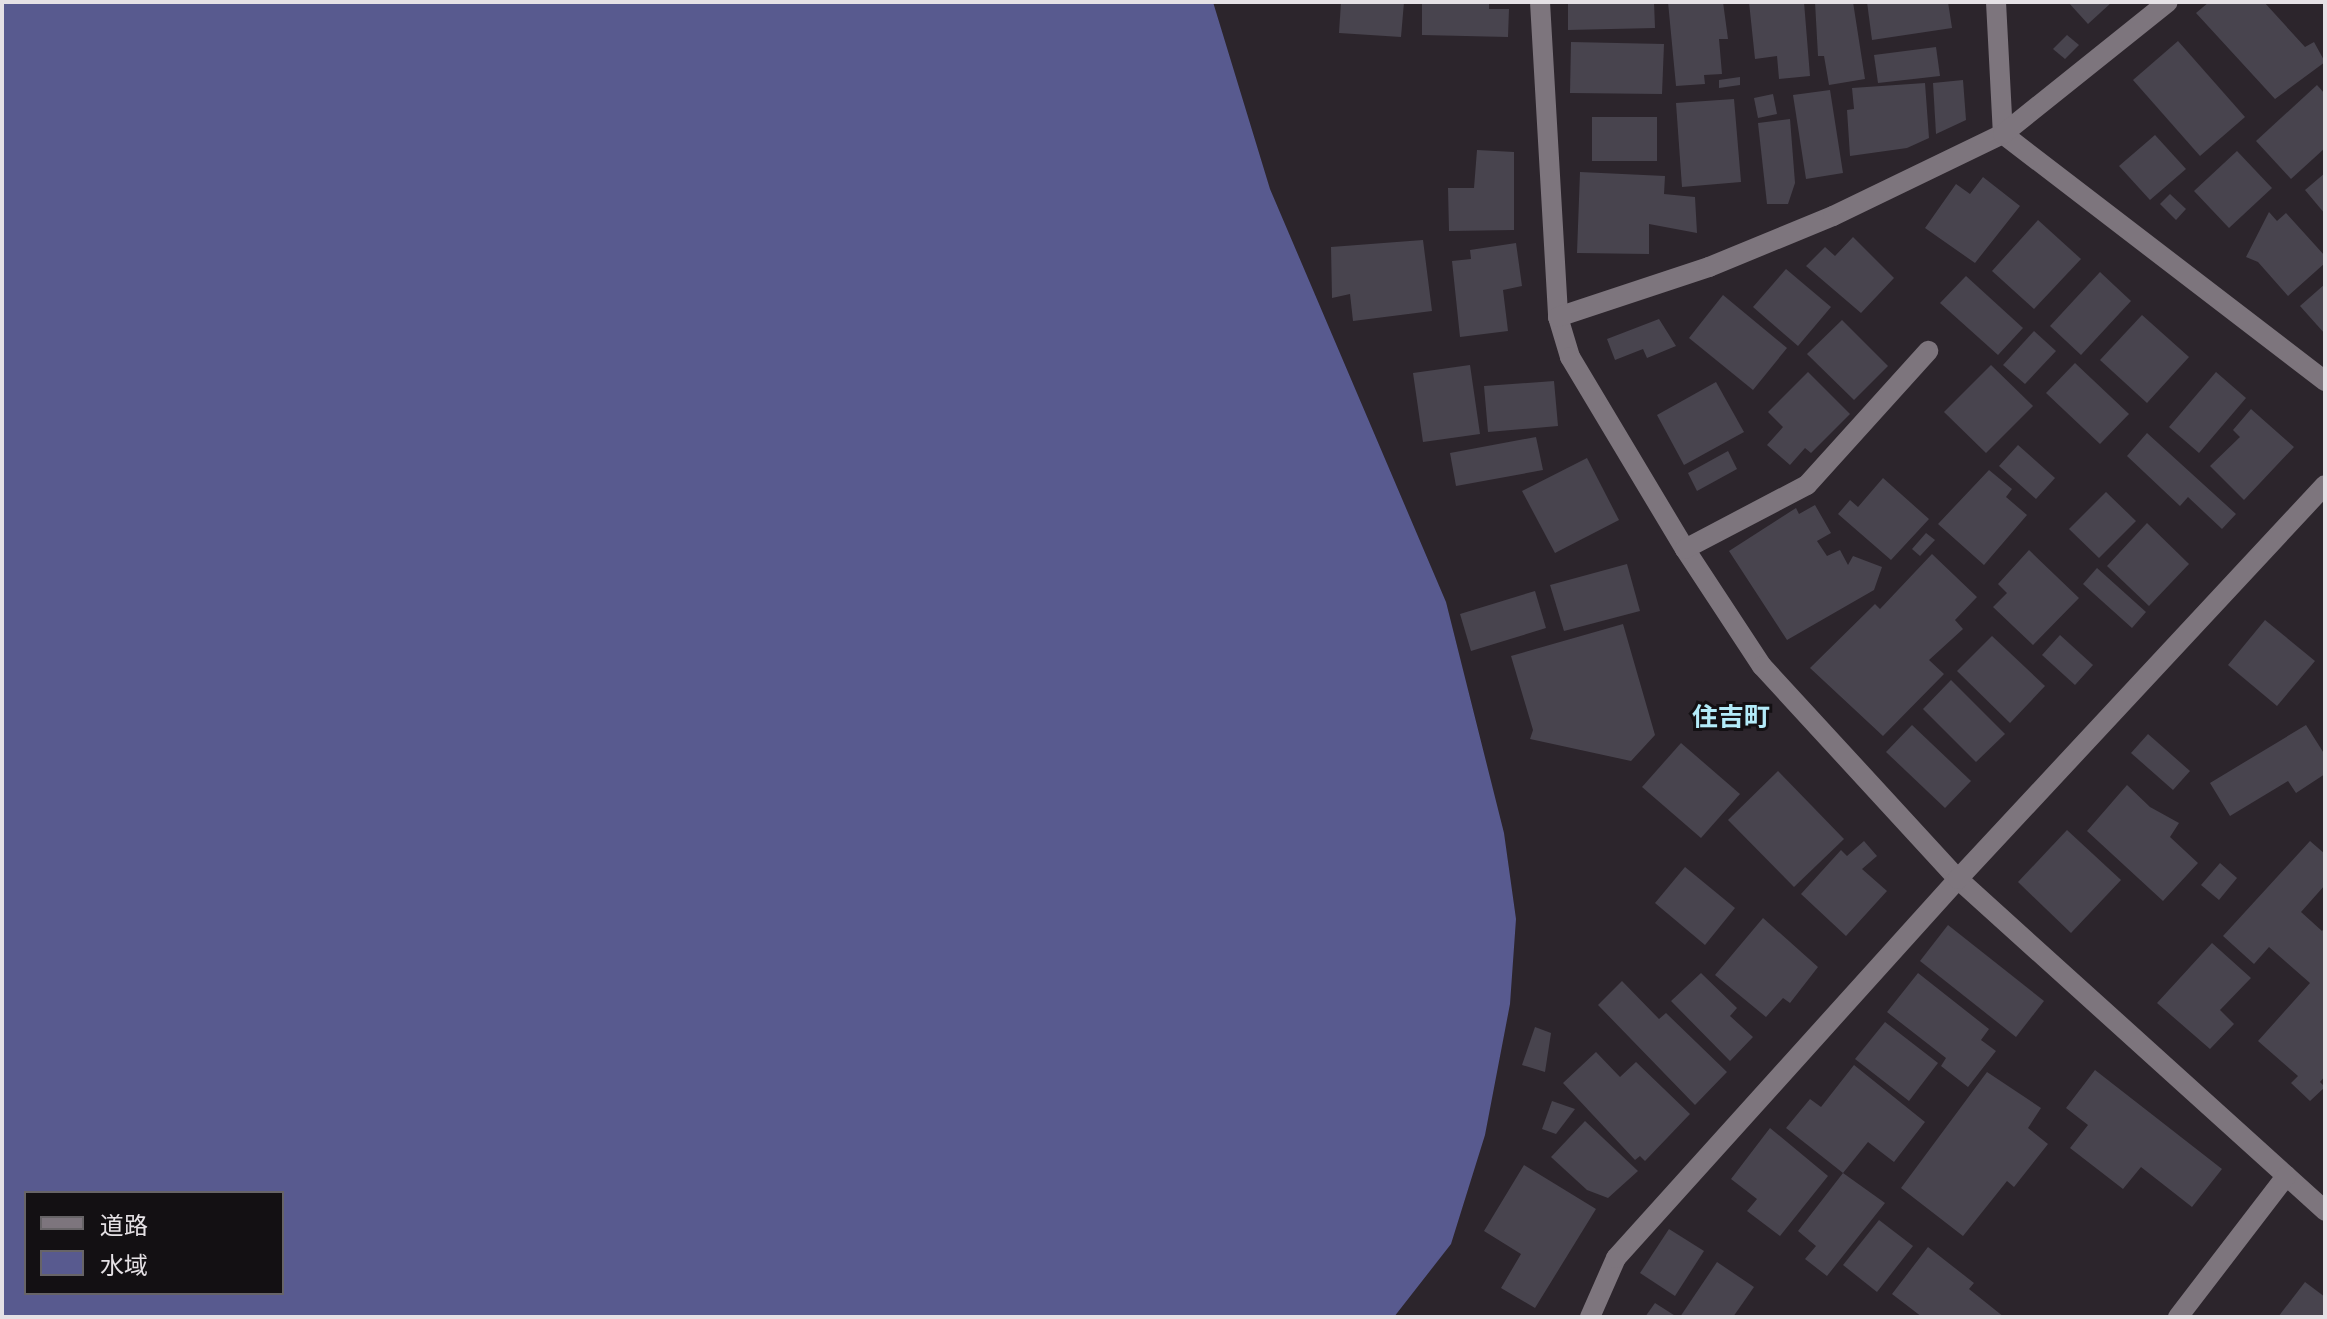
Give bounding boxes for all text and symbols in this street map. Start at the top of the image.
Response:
district label: 住吉町 [1692,701,1770,733]
legend [24,1191,284,1295]
text: 道路 [100,1210,148,1240]
text: 水域 [100,1250,148,1280]

